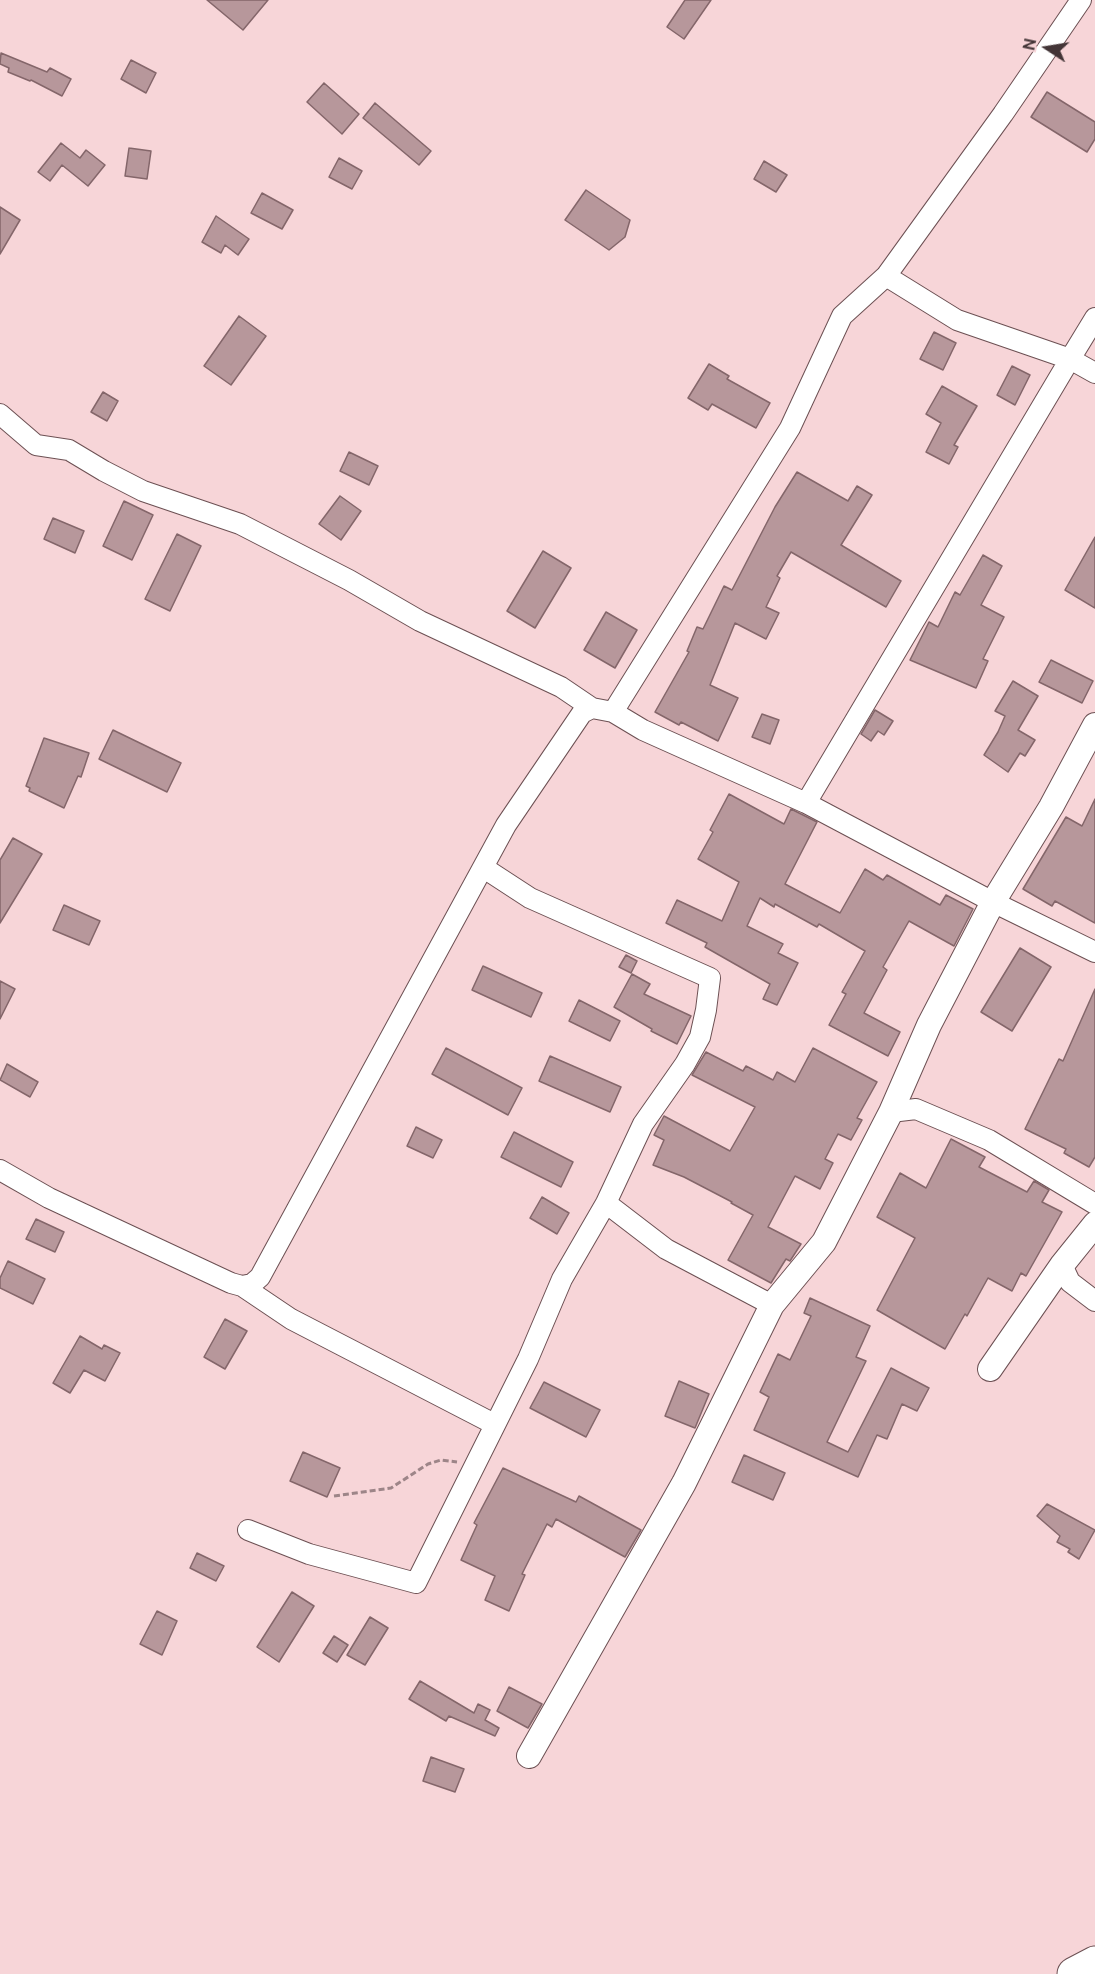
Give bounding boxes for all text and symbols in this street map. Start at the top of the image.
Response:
north arrow [1017,18,1077,78]
text: N [1019,37,1039,52]

